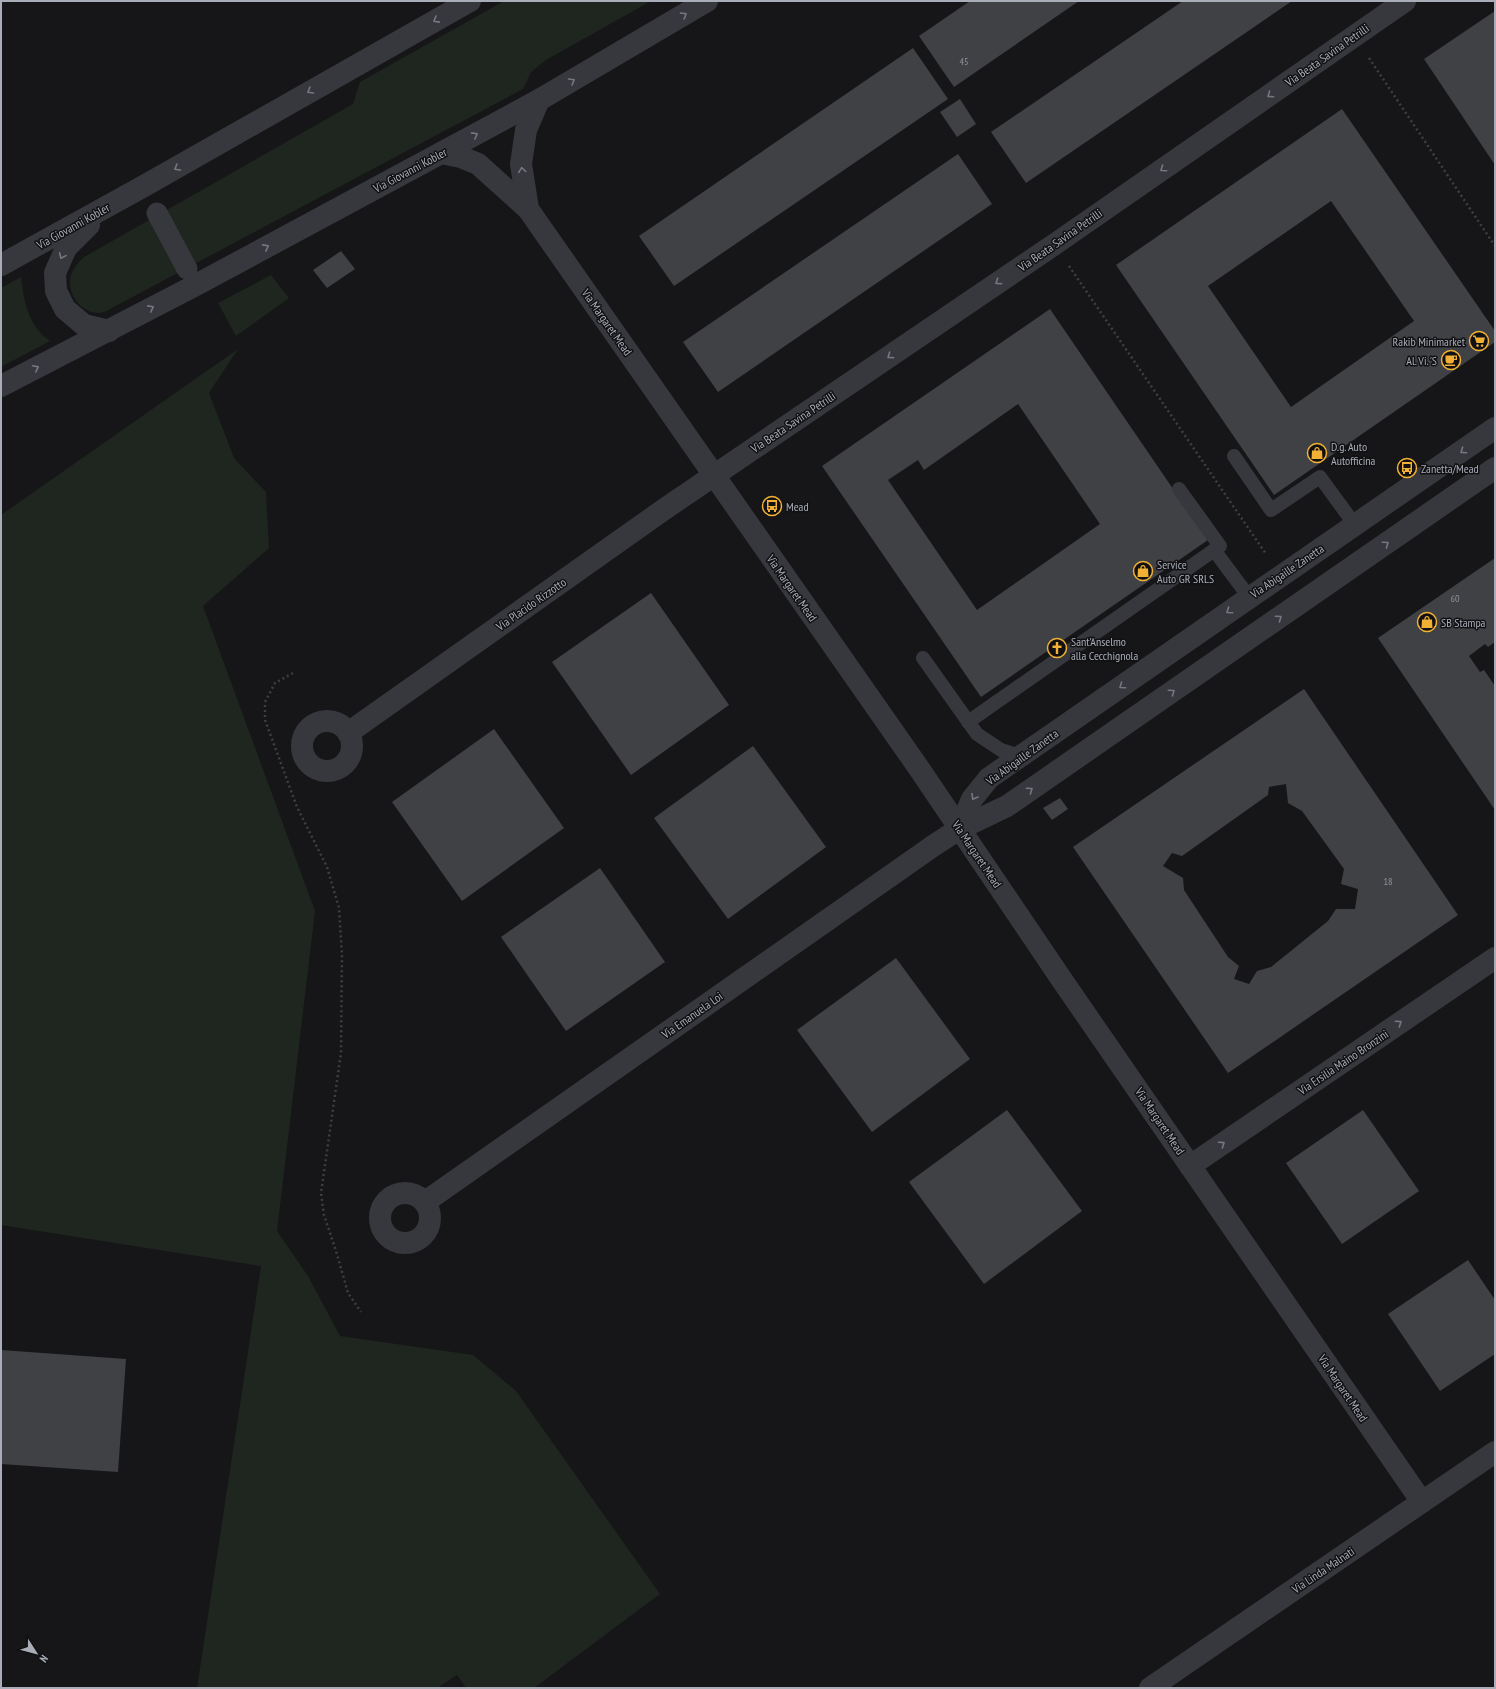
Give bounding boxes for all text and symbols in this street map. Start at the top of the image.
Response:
one-way arrow [680,12,687,19]
one-way arrow [433,15,440,23]
street label: Via Beata Savina Petrilli [1281,21,1372,90]
house number: 45 [960,55,969,68]
one-way arrow [568,78,575,85]
one-way arrow [307,86,314,93]
one-way arrow [1267,90,1274,97]
one-way arrow [471,132,479,139]
street label: Via Giovanni Kobler [370,144,450,196]
one-way arrow [174,163,181,170]
one-way arrow [1160,164,1167,171]
one-way arrow [518,167,527,173]
street label: Via Giovanni Kobler [33,199,113,253]
street label: Via Beata Savina Petrilli [1014,206,1105,275]
one-way arrow [262,245,269,252]
one-way arrow [59,252,67,260]
one-way arrow [995,277,1002,285]
street label: Via Margaret Mead [578,285,635,358]
one-way arrow [147,306,155,313]
supermarket icon: Rakib Minimarket [1468,330,1490,352]
place label: Rakib Minimarket [1393,334,1466,349]
cafe icon: Al. Vi. 'S [1440,349,1462,371]
one-way arrow [888,351,895,358]
place label: Al. Vi. 'S [1406,353,1437,368]
one-way arrow [32,365,39,373]
street label: Via Beata Savina Petrilli [747,388,838,456]
place label: D.g. Auto Autofficina [1331,439,1376,468]
shop icon: D.g. Auto Autofficina [1306,442,1328,464]
one-way arrow [1460,446,1467,453]
bus stop icon: Zanetta/Mead [1396,457,1418,479]
place label: Zanetta/Mead [1421,461,1479,476]
bus stop icon: Mead [761,495,783,517]
place label: Mead [786,499,809,514]
street label: Via Abigaille Zanetta [1246,541,1327,602]
one-way arrow [1381,542,1388,549]
street label: Via Margaret Mead [763,551,820,624]
place label: Service Auto GR SRLS [1157,557,1214,586]
shop icon: Service Auto GR SRLS [1132,560,1154,582]
street label: Via Placido Rizzotto [492,574,569,634]
house number: 60 [1451,592,1460,605]
one-way arrow [1226,606,1233,614]
shop icon: SB Stampa [1416,611,1438,633]
one-way arrow [1275,615,1282,623]
place label: SB Stampa [1441,615,1486,630]
place label: Sant’Anselmo alla Cecchignola [1071,634,1138,663]
church icon: Sant’Anselmo alla Cecchignola [1046,637,1068,659]
one-way arrow [1119,681,1126,689]
one-way arrow [1168,689,1175,697]
street label: Via Abigaille Zanetta [982,726,1061,789]
one-way arrow [1026,787,1033,794]
one-way arrow [972,793,979,800]
street label: Via Margaret Mead [948,817,1005,890]
house number: 18 [1384,875,1393,888]
street label: Via Emanuela Loi [658,988,725,1042]
one-way arrow [1395,1020,1402,1028]
street label: Via Ersilia Maino Bronzini [1294,1026,1391,1098]
street label: Via Margaret Mead [1131,1084,1188,1157]
one-way arrow [1218,1142,1225,1149]
street label: Via Margaret Mead [1314,1351,1371,1424]
street label: Via Linda Malnati [1288,1544,1357,1597]
north arrow [16,1633,56,1673]
text: N [37,1652,52,1665]

